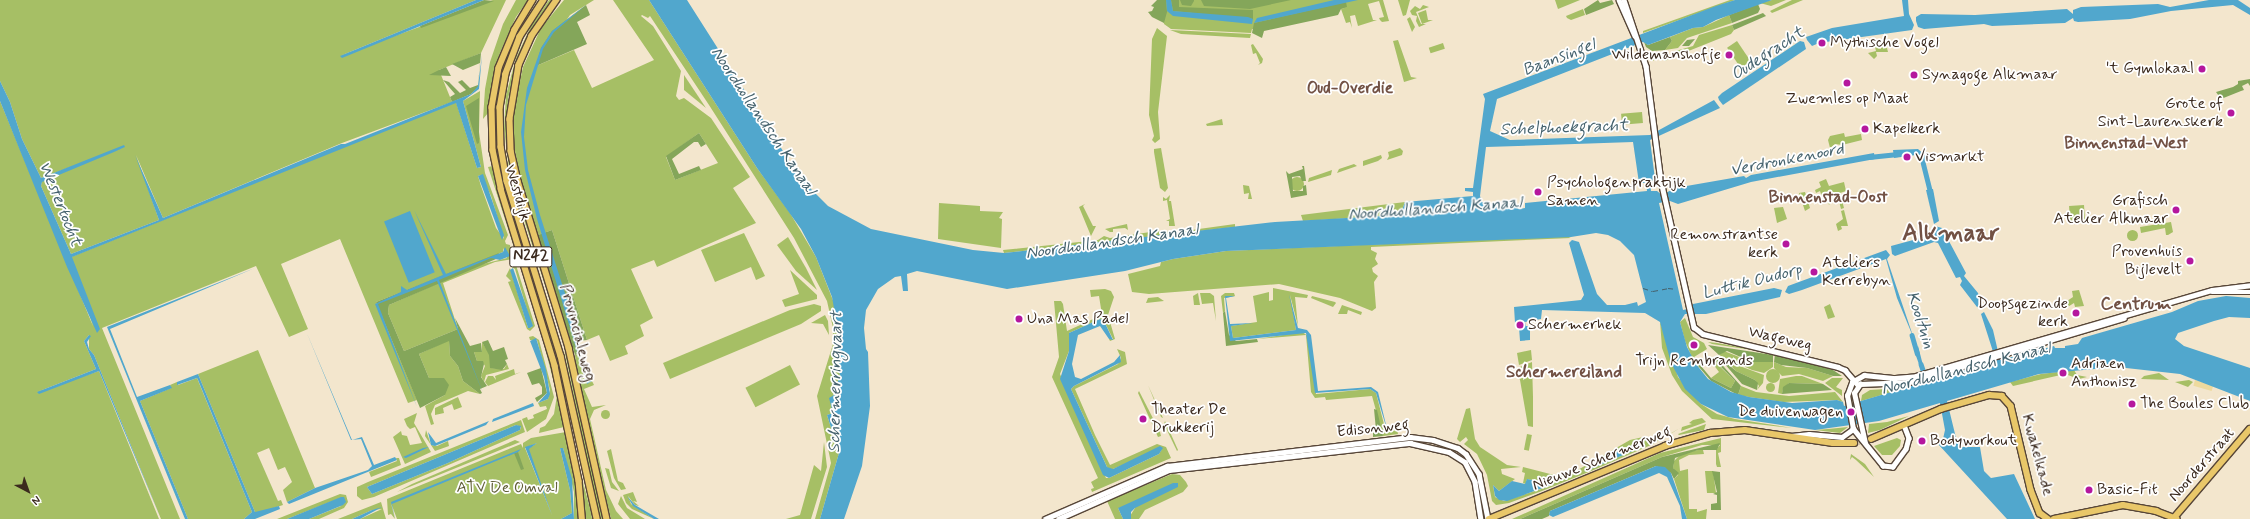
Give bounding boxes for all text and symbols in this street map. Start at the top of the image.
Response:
water label: Oudegracht [1728,23,1808,85]
place label: Mythische Vogel [1830,33,1938,53]
water label: Baansingel [1520,35,1598,81]
marker: Mythische Vogel [1817,38,1827,48]
water label: Noordhollandsch Kanaal [706,43,820,199]
place label: Wildemanshofje [1612,45,1721,65]
marker: Wildemanshofje [1724,50,1734,60]
place label: 't Gymlokaal [2100,59,2194,79]
marker: 't Gymlokaal [2197,64,2207,74]
place label: Synagoge Alkmaar [1922,65,2058,85]
marker: Synagoge Alkmaar [1909,70,1919,80]
marker: Zwemles op Maat [1842,78,1852,88]
district label: Oud-Overdie [1307,79,1393,99]
place label: Zwemles op Maat [1785,89,1909,109]
place label: Grote of Sint-Laurenskerk [2098,94,2223,132]
marker: Grote of Sint-Laurenskerk [2226,108,2236,118]
water label: Schelphoekgracht [1499,116,1629,140]
place label: Kapelkerk [1873,119,1940,139]
marker: Kapelkerk [1860,124,1870,134]
district label: Binnenstad-West [2064,134,2188,154]
water label: Verdronkenoord [1728,139,1846,181]
place label: Vismarkt [1915,147,1985,167]
marker: Vismarkt [1902,152,1912,162]
water label: Westertocht [34,159,86,249]
street label: Westdijk [500,163,534,223]
place label: Psychologenpraktijk Samen [1547,173,1686,211]
marker: Psychologenpraktijk Samen [1532,186,1544,198]
district label: Binnenstad-Oost [1769,188,1887,208]
place label: Grafisch Atelier Alkmaar [2048,191,2168,229]
water label: Noordhollandsch Kanaal [1348,193,1522,225]
marker: Grafisch Atelier Alkmaar [2171,205,2181,215]
water label: Noordhollandsch Kanaal [1025,220,1199,264]
district label: Alkmaar [1902,220,2000,248]
place label: Remonstrantse kerk [1670,225,1778,263]
marker: Remonstrantse kerk [1781,239,1791,249]
place label: Provenhuis Bijlevelt [2112,242,2182,280]
road number: N242 [509,244,553,270]
place label: Ateliers Kerrebyn [1822,253,1891,291]
marker: Provenhuis Bijlevelt [2185,256,2195,266]
water label: Luttik Oudorp [1703,260,1801,304]
marker: Ateliers Kerrebyn [1809,267,1819,277]
street label: Provincialeweg [555,282,599,384]
water label: Kooltuin [1901,289,1939,351]
district label: Centrum [2101,293,2171,315]
place label: Doopsgezinde kerk [1977,294,2068,332]
marker: Doopsgezinde kerk [2071,308,2081,318]
place label: Una Mas Padel [1027,309,1127,329]
water label: Schermerringvaart [825,311,847,453]
marker: Una Mas Padel [1014,314,1024,324]
place label: Schermerhek [1528,315,1622,335]
marker: Schermerhek [1515,320,1525,330]
street label: Wageweg [1746,322,1814,356]
water label: Noordhollandsch Kanaal [1879,338,2053,400]
marker: Trijn Rembrands [1689,340,1699,350]
place label: Trijn Rembrands [1637,351,1751,371]
place label: Adriaen Anthonisz [2071,354,2137,392]
district label: Schermereiland [1506,363,1622,383]
marker: Adriaen Anthonisz [2058,368,2068,378]
place label: The Boules Club [2140,394,2245,414]
marker: The Boules Club [2127,399,2137,409]
place label: Theater De Drukkerij [1151,400,1226,438]
place label: De duivenwagen [1727,402,1843,422]
marker: De duivenwagen [1846,407,1856,417]
street label: Kwakelkade [2017,412,2057,498]
marker: Theater De Drukkerij [1138,414,1148,424]
street label: Edisonweg [1336,416,1410,442]
street label: Nieuwe Schermerweg [1529,422,1675,496]
street label: Noorderstraat [2165,424,2239,506]
place label: Bodyworkout [1930,431,2017,451]
marker: Bodyworkout [1917,436,1927,446]
north arrow [8,471,48,511]
park label: ATV De Omval [458,478,556,498]
place label: Basic-Fit [2097,480,2158,500]
marker: Basic-Fit [2084,485,2094,495]
text: N [29,492,43,508]

